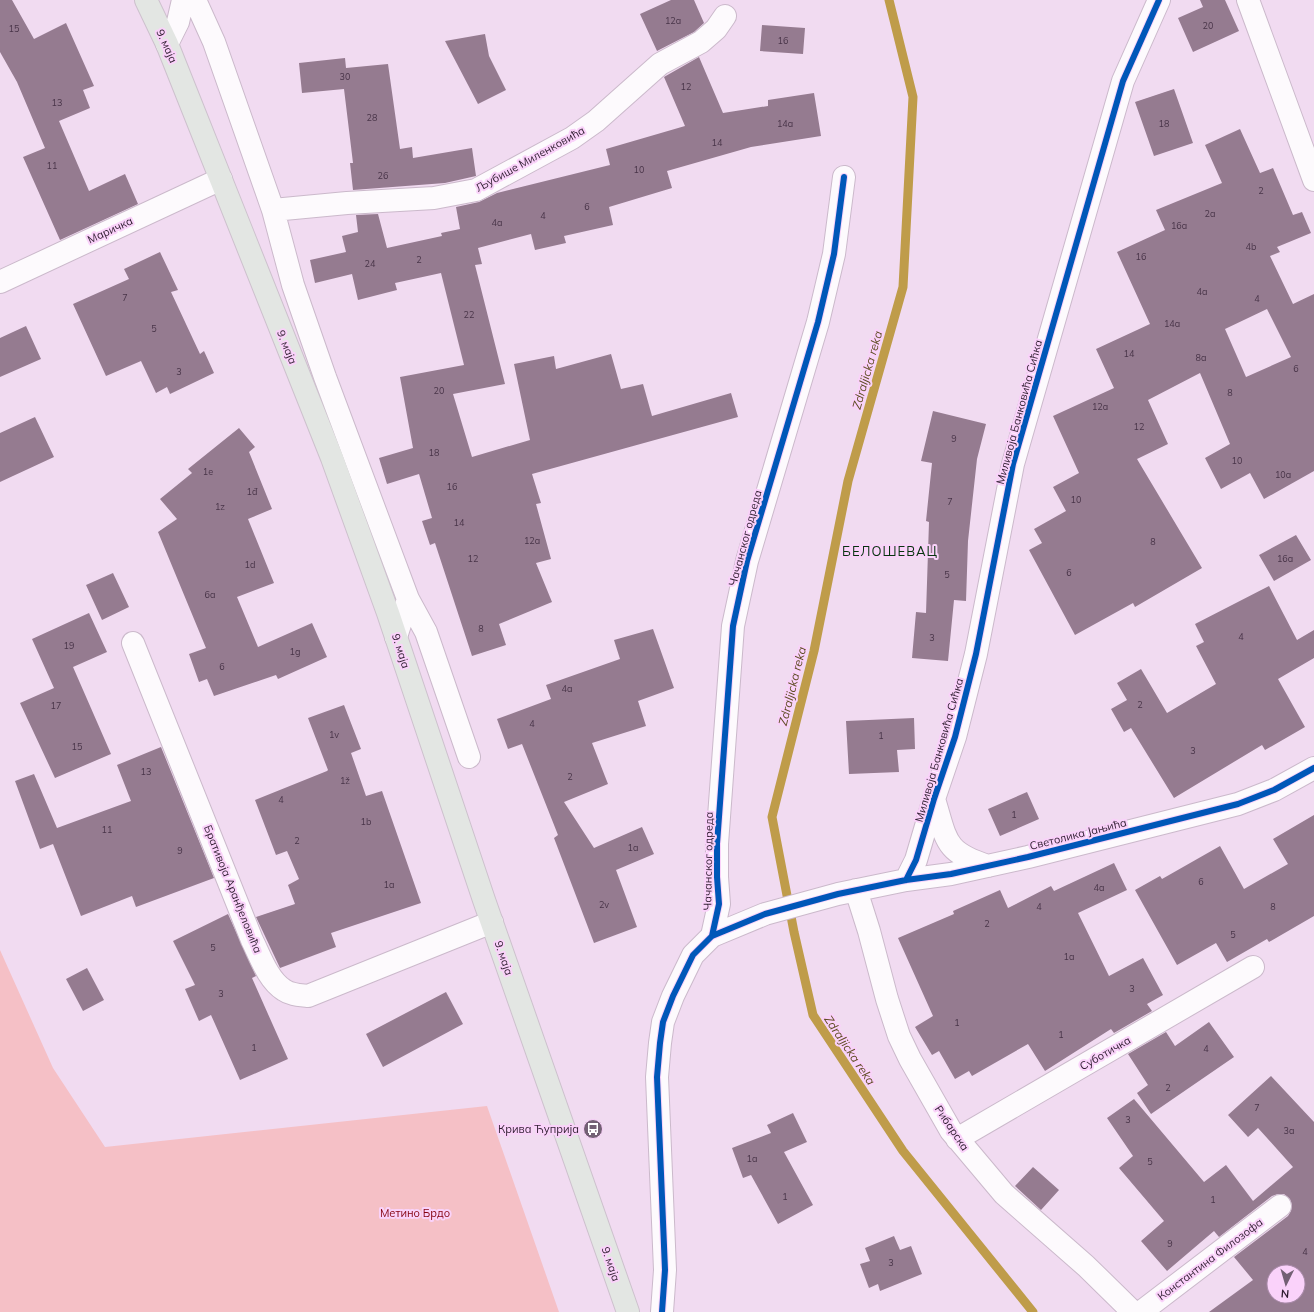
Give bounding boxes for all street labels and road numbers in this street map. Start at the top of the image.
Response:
street label: 9. маја [153,27,181,65]
street label: Љубише Миленковића [473,123,587,195]
street label: Маричка [85,213,135,247]
street label: 9. маја [274,328,300,366]
street label: Миливоја Банковића Сићка [993,338,1045,486]
street label: Чачанског одреда [725,489,765,587]
street label: 9. маја [389,632,413,670]
street label: Миливоја Банковића Сићка [912,676,966,824]
street label: Чачанског одреда [700,812,716,910]
street label: Светолика Јањића [1028,815,1128,853]
street label: Бративоја Аранђеловића [201,823,265,955]
street label: 9. маја [492,939,516,977]
street label: Суботичка [1077,1033,1133,1073]
street label: Рибарска [932,1103,972,1153]
street label: Константина Филозофа [1155,1215,1265,1303]
street label: 9. маја [599,1245,623,1283]

